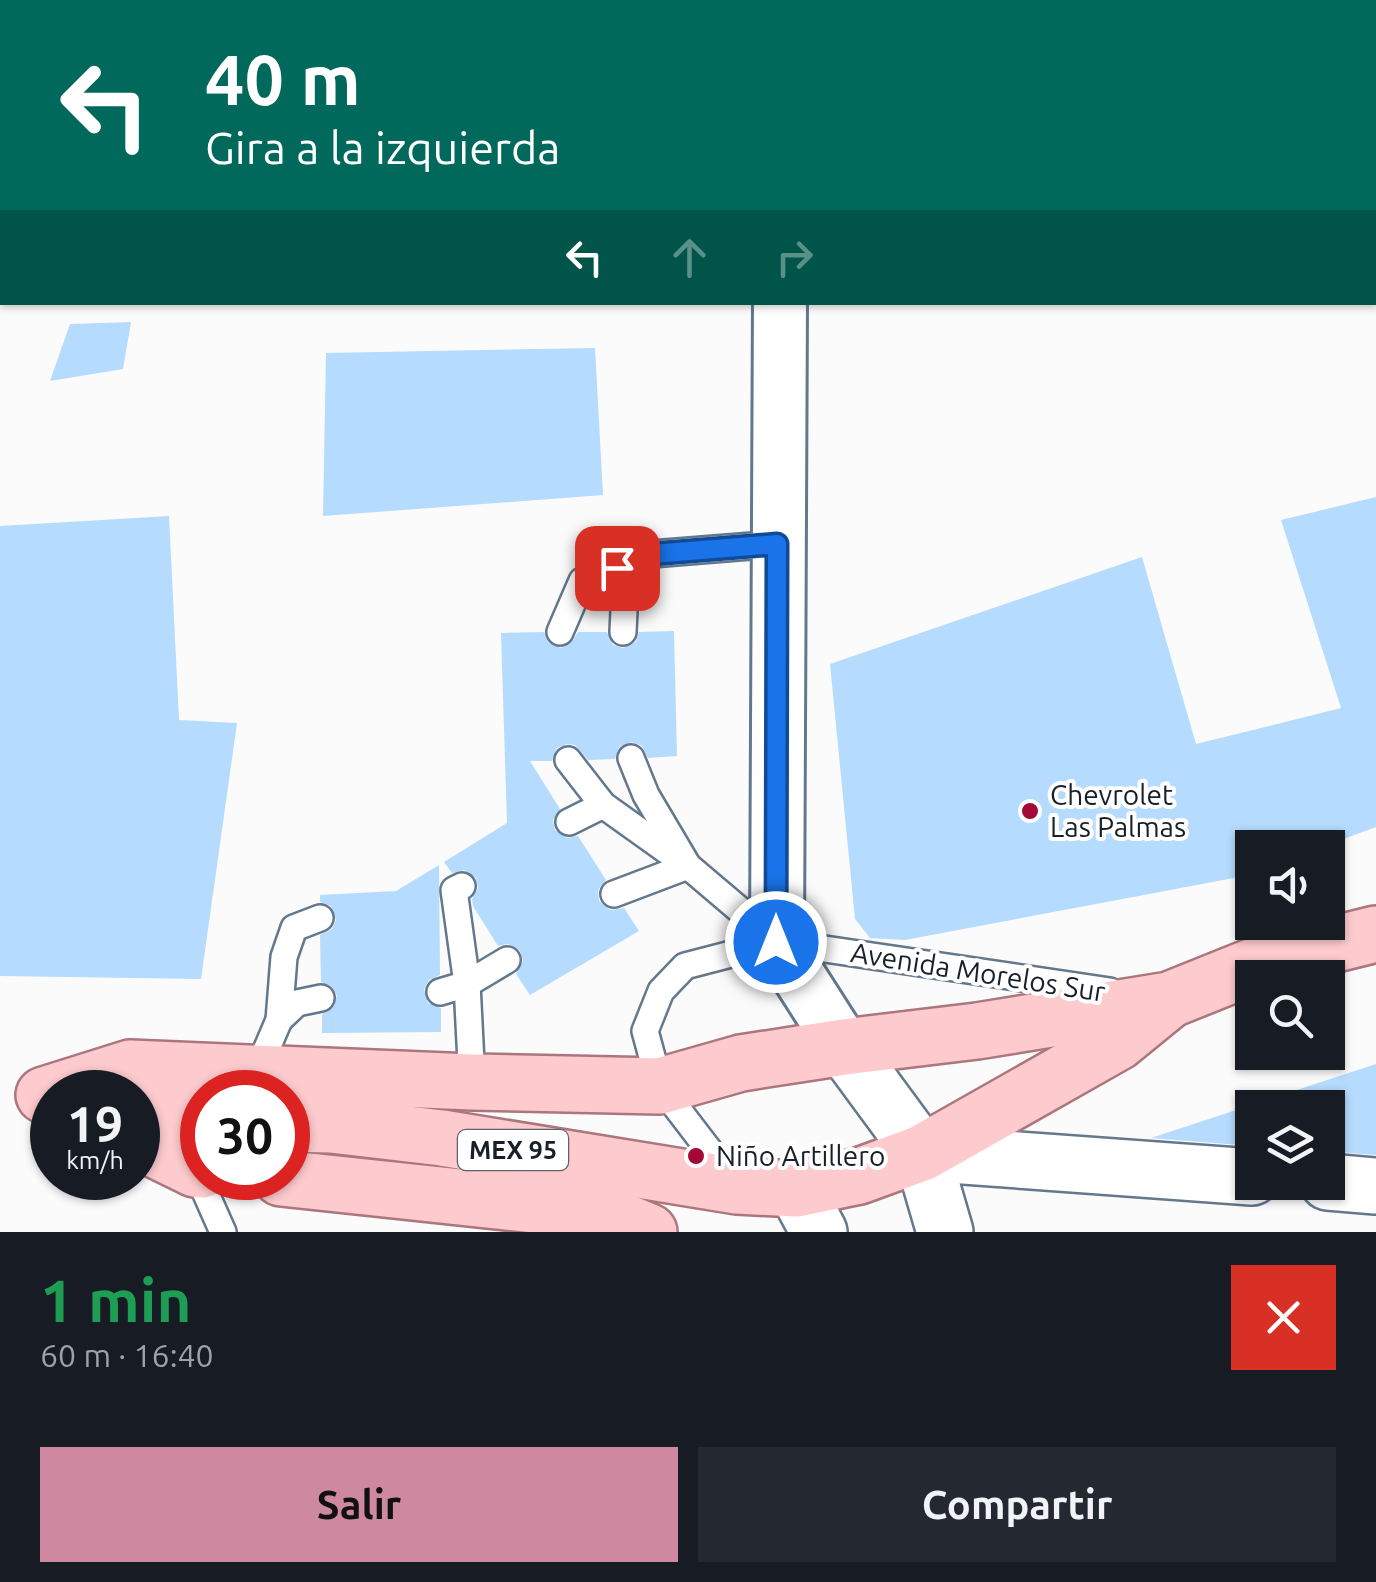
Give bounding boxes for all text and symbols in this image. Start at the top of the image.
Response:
icon: left [40,40,170,170]
text: 40 m [205,40,361,118]
text: Gira a la izquierda [205,122,561,173]
icon: left [557,230,612,285]
icon: ahead [662,230,717,285]
icon: right [767,230,822,285]
pin [575,526,660,611]
icon: arrive [590,541,645,596]
place label: Chevrolet Las Palmas [1050,779,1186,842]
marker: Chevrolet Las Palmas [1019,800,1041,822]
map controls [1235,830,1345,1200]
button: sound [1235,830,1345,940]
position arrow [724,890,828,994]
street label: Avenida Morelos Sur [849,936,1108,1007]
button: search [1235,960,1345,1070]
speed limit sign: 30 [180,1070,310,1200]
button: layers [1235,1090,1345,1200]
text: 19 [67,1095,123,1151]
road number: MEX 95 [458,1130,568,1170]
place label: Niño Artillero [716,1140,885,1171]
marker: Niño Artillero [685,1145,707,1167]
text: km/h [66,1146,124,1174]
button: close [1231,1265,1336,1370]
text: 1 min [40,1266,192,1333]
text: 60 m · 16:40 [40,1337,214,1373]
button: Salir [40,1447,678,1562]
button: Compartir [698,1447,1336,1562]

